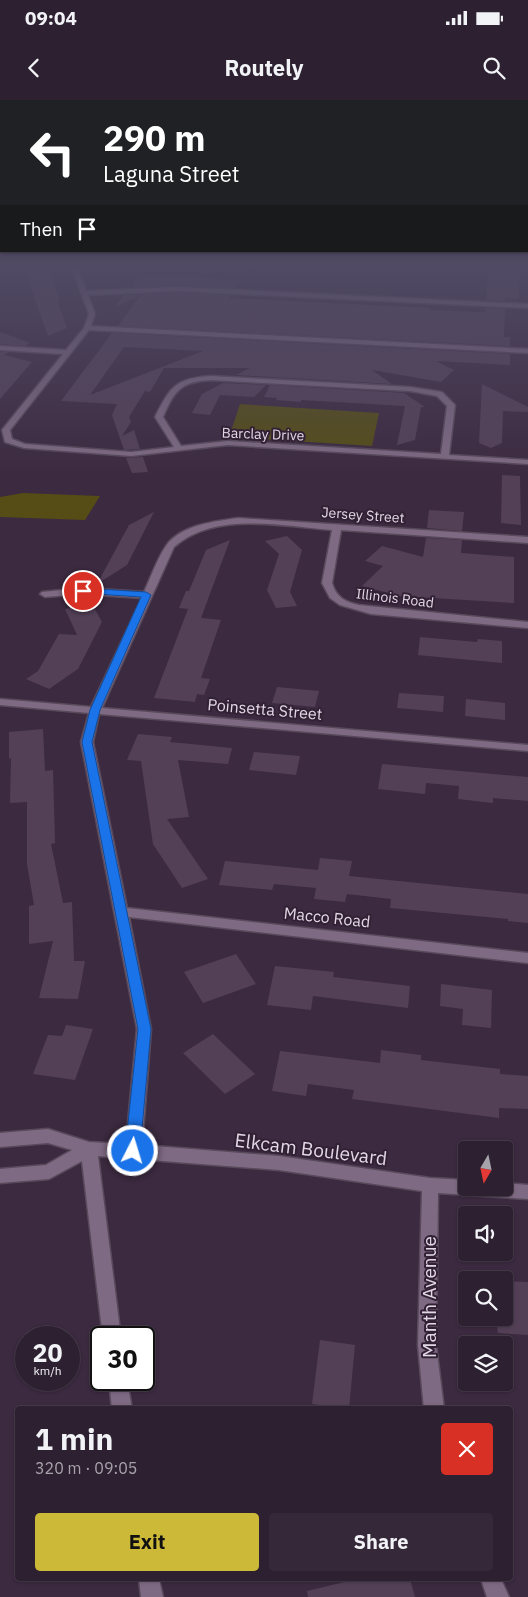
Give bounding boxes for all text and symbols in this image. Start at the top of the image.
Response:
text: 09:04 [25,6,77,30]
text: Routely [224,53,304,82]
icon: back [20,54,48,82]
icon: search [480,54,508,82]
text: 290 m [103,115,206,161]
icon: left [20,120,85,185]
text: Laguna Street [103,159,240,188]
icon: arrive [73,215,101,243]
text: Then [20,217,63,241]
street label: Barclay Drive [221,424,305,444]
street label: Jersey Street [321,503,405,527]
pin [62,570,104,612]
icon: arrive [69,577,97,605]
street label: Illinois Road [355,584,435,612]
street label: Poinsetta Street [207,694,323,724]
street label: Macco Road [283,903,371,931]
position arrow [106,1124,158,1176]
street label: Elkcam Boulevard [234,1128,388,1170]
north arrow [458,1141,512,1196]
map controls [458,1141,513,1391]
button: sound [458,1206,513,1261]
street label: Manth Avenue [417,1236,441,1358]
button: search [458,1271,513,1326]
speed limit sign: 30 [90,1326,155,1391]
text: 20 [32,1336,63,1369]
button: layers [458,1336,513,1391]
text: km/h [33,1363,62,1378]
text: 1 min [35,1419,113,1458]
button: close [441,1423,493,1475]
text: 320 m · 09:05 [35,1458,137,1478]
button: Exit [35,1513,259,1571]
button: Share [269,1513,493,1571]

